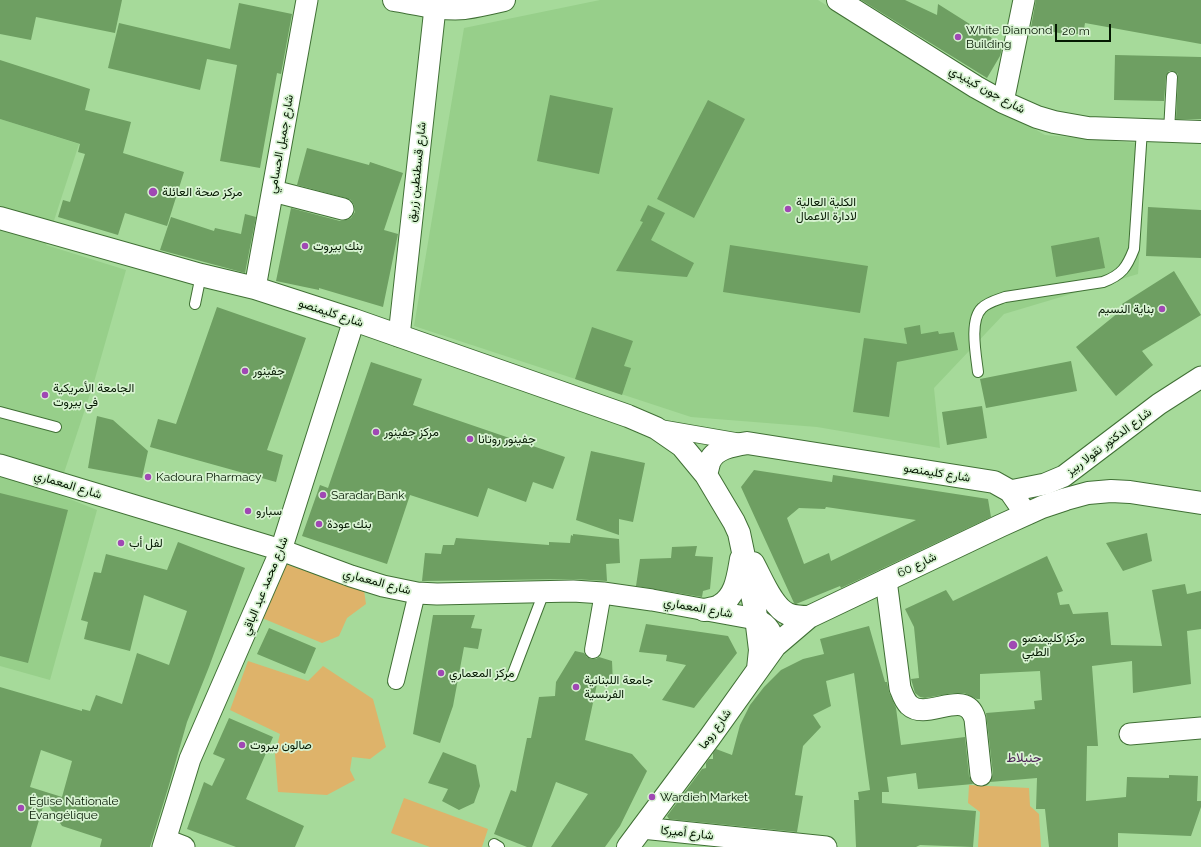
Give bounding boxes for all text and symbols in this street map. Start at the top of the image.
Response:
scale bar [1057,16,1113,42]
place label: White Diamond Building [966,23,1053,51]
text: 20 m [1062,24,1090,38]
marker: White Diamond Building [953,32,963,42]
street label: شارع جون كينيدي [946,63,1028,117]
street label: شارع جميل الحسامي [265,93,297,195]
street label: شارع قسطنطين زريق [405,121,429,223]
place label: مركز صحة العائلة [162,185,242,199]
marker: مركز صحة العائلة [147,186,159,198]
place label: الكلية العالية لادارة الاعمال [796,195,857,223]
marker: الكلية العالية لادارة الاعمال [783,204,793,214]
place label: بنك بيروت [313,239,363,253]
marker: بنك بيروت [300,241,310,251]
street label: شارع كليمنصو [297,296,365,330]
place label: بناية النسيم [1098,302,1154,316]
marker: بناية النسيم [1157,304,1167,314]
place label: جفينور [253,364,285,378]
marker: جفينور [240,366,250,376]
place label: الجامعة الأمريكية في بيروت [53,381,134,409]
marker: الجامعة الأمريكية في بيروت [40,390,50,400]
street label: شارع الدكتور نقولا ربيز [1063,405,1155,479]
place label: مركز جفينور [384,425,439,439]
marker: مركز جفينور [371,427,381,437]
place label: جفينور روتانا [478,432,536,446]
marker: جفينور روتانا [465,434,475,444]
street label: شارع كليمنصو [903,461,971,485]
street label: شارع المعماري [33,468,103,502]
place label: Kadoura Pharmacy [156,470,262,484]
marker: Kadoura Pharmacy [143,472,153,482]
place label: Saradar Bank [331,488,405,502]
marker: Saradar Bank [318,490,328,500]
place label: سبارو [256,504,282,518]
marker: سبارو [243,506,253,516]
place label: بنك عودة [327,517,371,531]
marker: بنك عودة [314,519,324,529]
street label: شارع محمد عبد الباقي [239,535,291,637]
place label: لفل أب [129,536,163,550]
marker: لفل أب [116,538,126,548]
street label: شارع 60 [895,549,939,581]
street label: شارع المعماري [341,566,413,598]
street label: شارع المعماري [662,595,734,621]
place label: مركز كليمنصو الطبي [1022,631,1085,659]
marker: مركز كليمنصو الطبي [1007,639,1019,651]
place label: مركز المعماري [449,666,515,680]
marker: مركز المعماري [436,668,446,678]
place label: جامعة اللبنانية الفرنسية [584,673,653,701]
marker: جامعة اللبنانية الفرنسية [571,682,581,692]
street label: شارع روما [696,706,734,752]
place label: صالون بيروت [250,738,312,752]
marker: صالون بيروت [237,740,247,750]
district label: جنبلاط [1006,750,1042,766]
place label: Wardieh Market [660,790,748,804]
marker: Wardieh Market [647,792,657,802]
place label: Église Nationale Évangélique [29,794,119,822]
marker: Église Nationale Évangélique [16,803,26,813]
street label: شارع أميركا [660,823,714,843]

